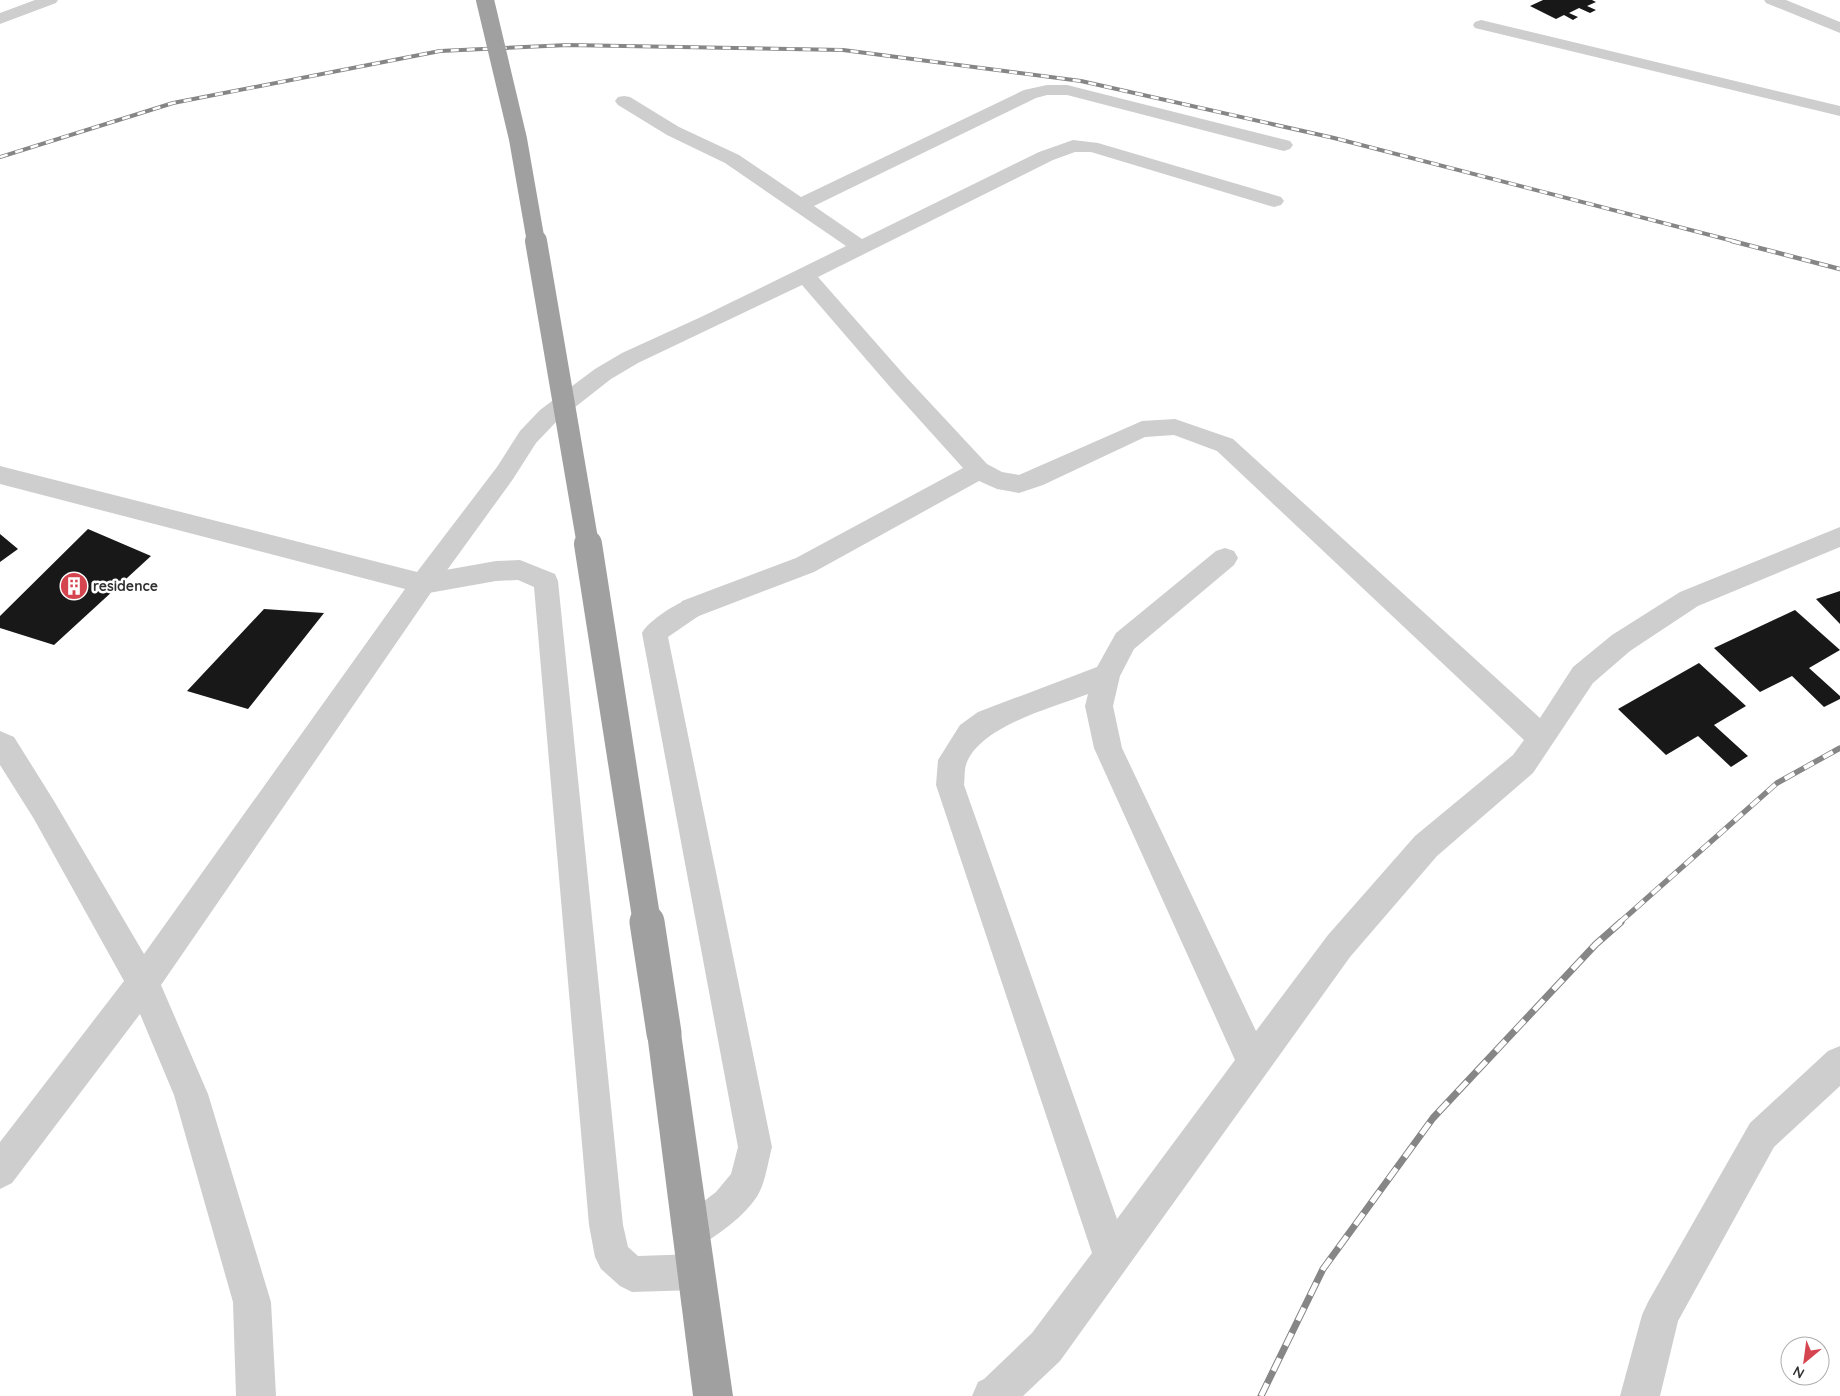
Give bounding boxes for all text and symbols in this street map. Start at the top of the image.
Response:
building icon: residence [59,571,89,601]
place label: residence [93,577,158,595]
north arrow [1780,1336,1830,1386]
text: N [1790,1362,1808,1383]

